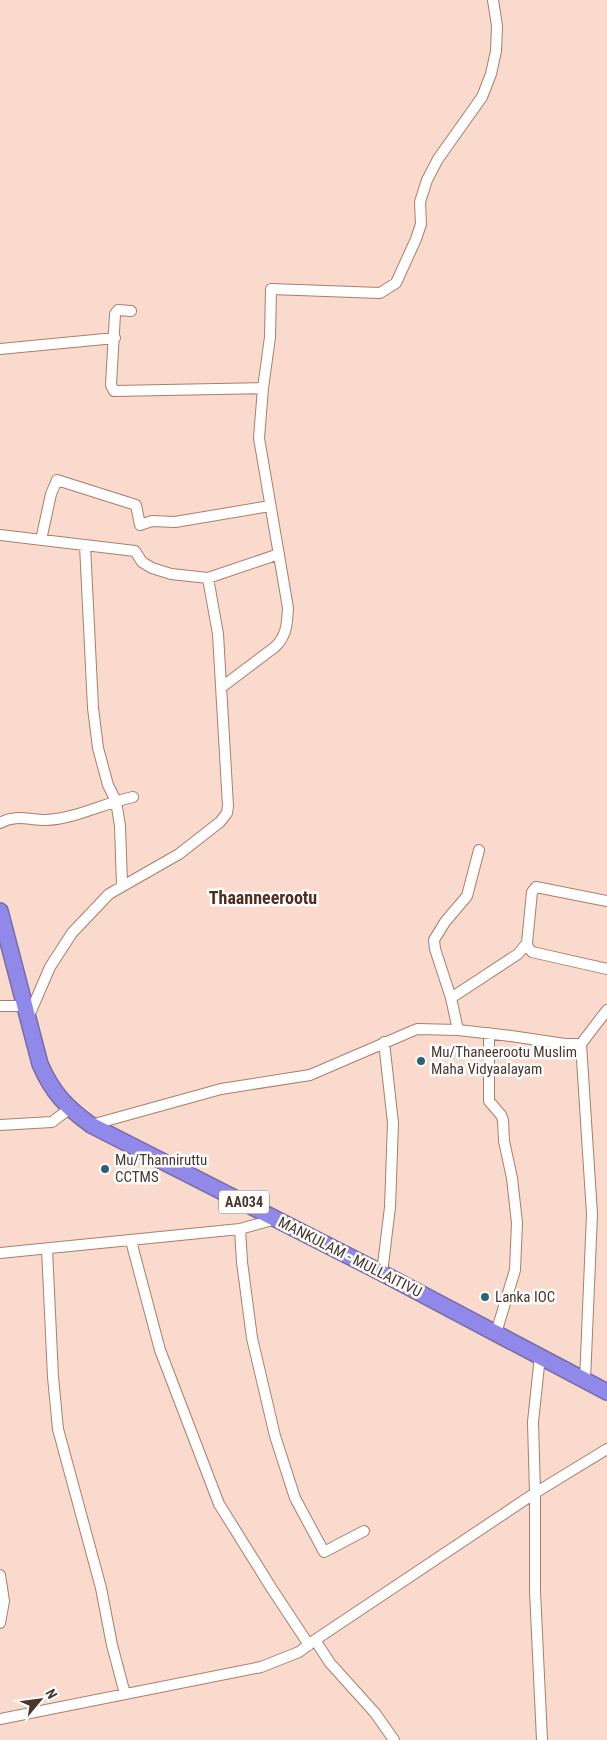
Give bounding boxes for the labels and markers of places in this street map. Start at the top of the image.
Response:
place label: Mu/Thaneerootu Muslim Maha Vidyaalayam [431,1043,577,1078]
marker: Mu/Thaneerootu Muslim Maha Vidyaalayam [415,1055,427,1067]
place label: Mu/Thanniruttu CCTMS [115,1151,207,1186]
marker: Mu/Thanniruttu CCTMS [99,1163,111,1175]
place label: Lanka IOC [495,1288,555,1306]
marker: Lanka IOC [479,1291,491,1303]

